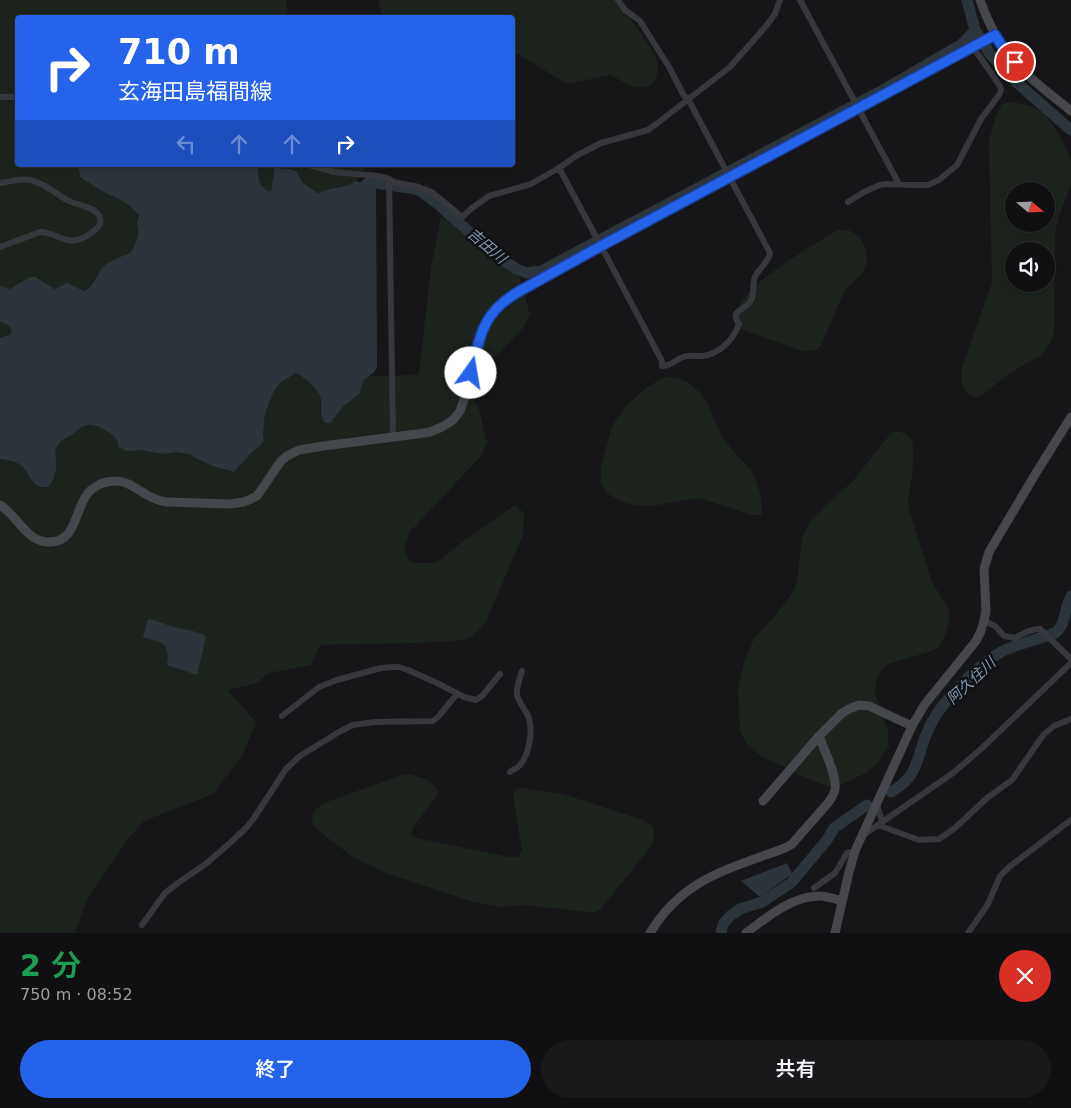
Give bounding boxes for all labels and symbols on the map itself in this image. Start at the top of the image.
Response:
pin [994,41,1036,83]
north arrow [1005,182,1055,232]
water label: 吉田川 [464,225,512,269]
position arrow [444,346,496,398]
water label: 阿久住川 [943,653,1001,708]

